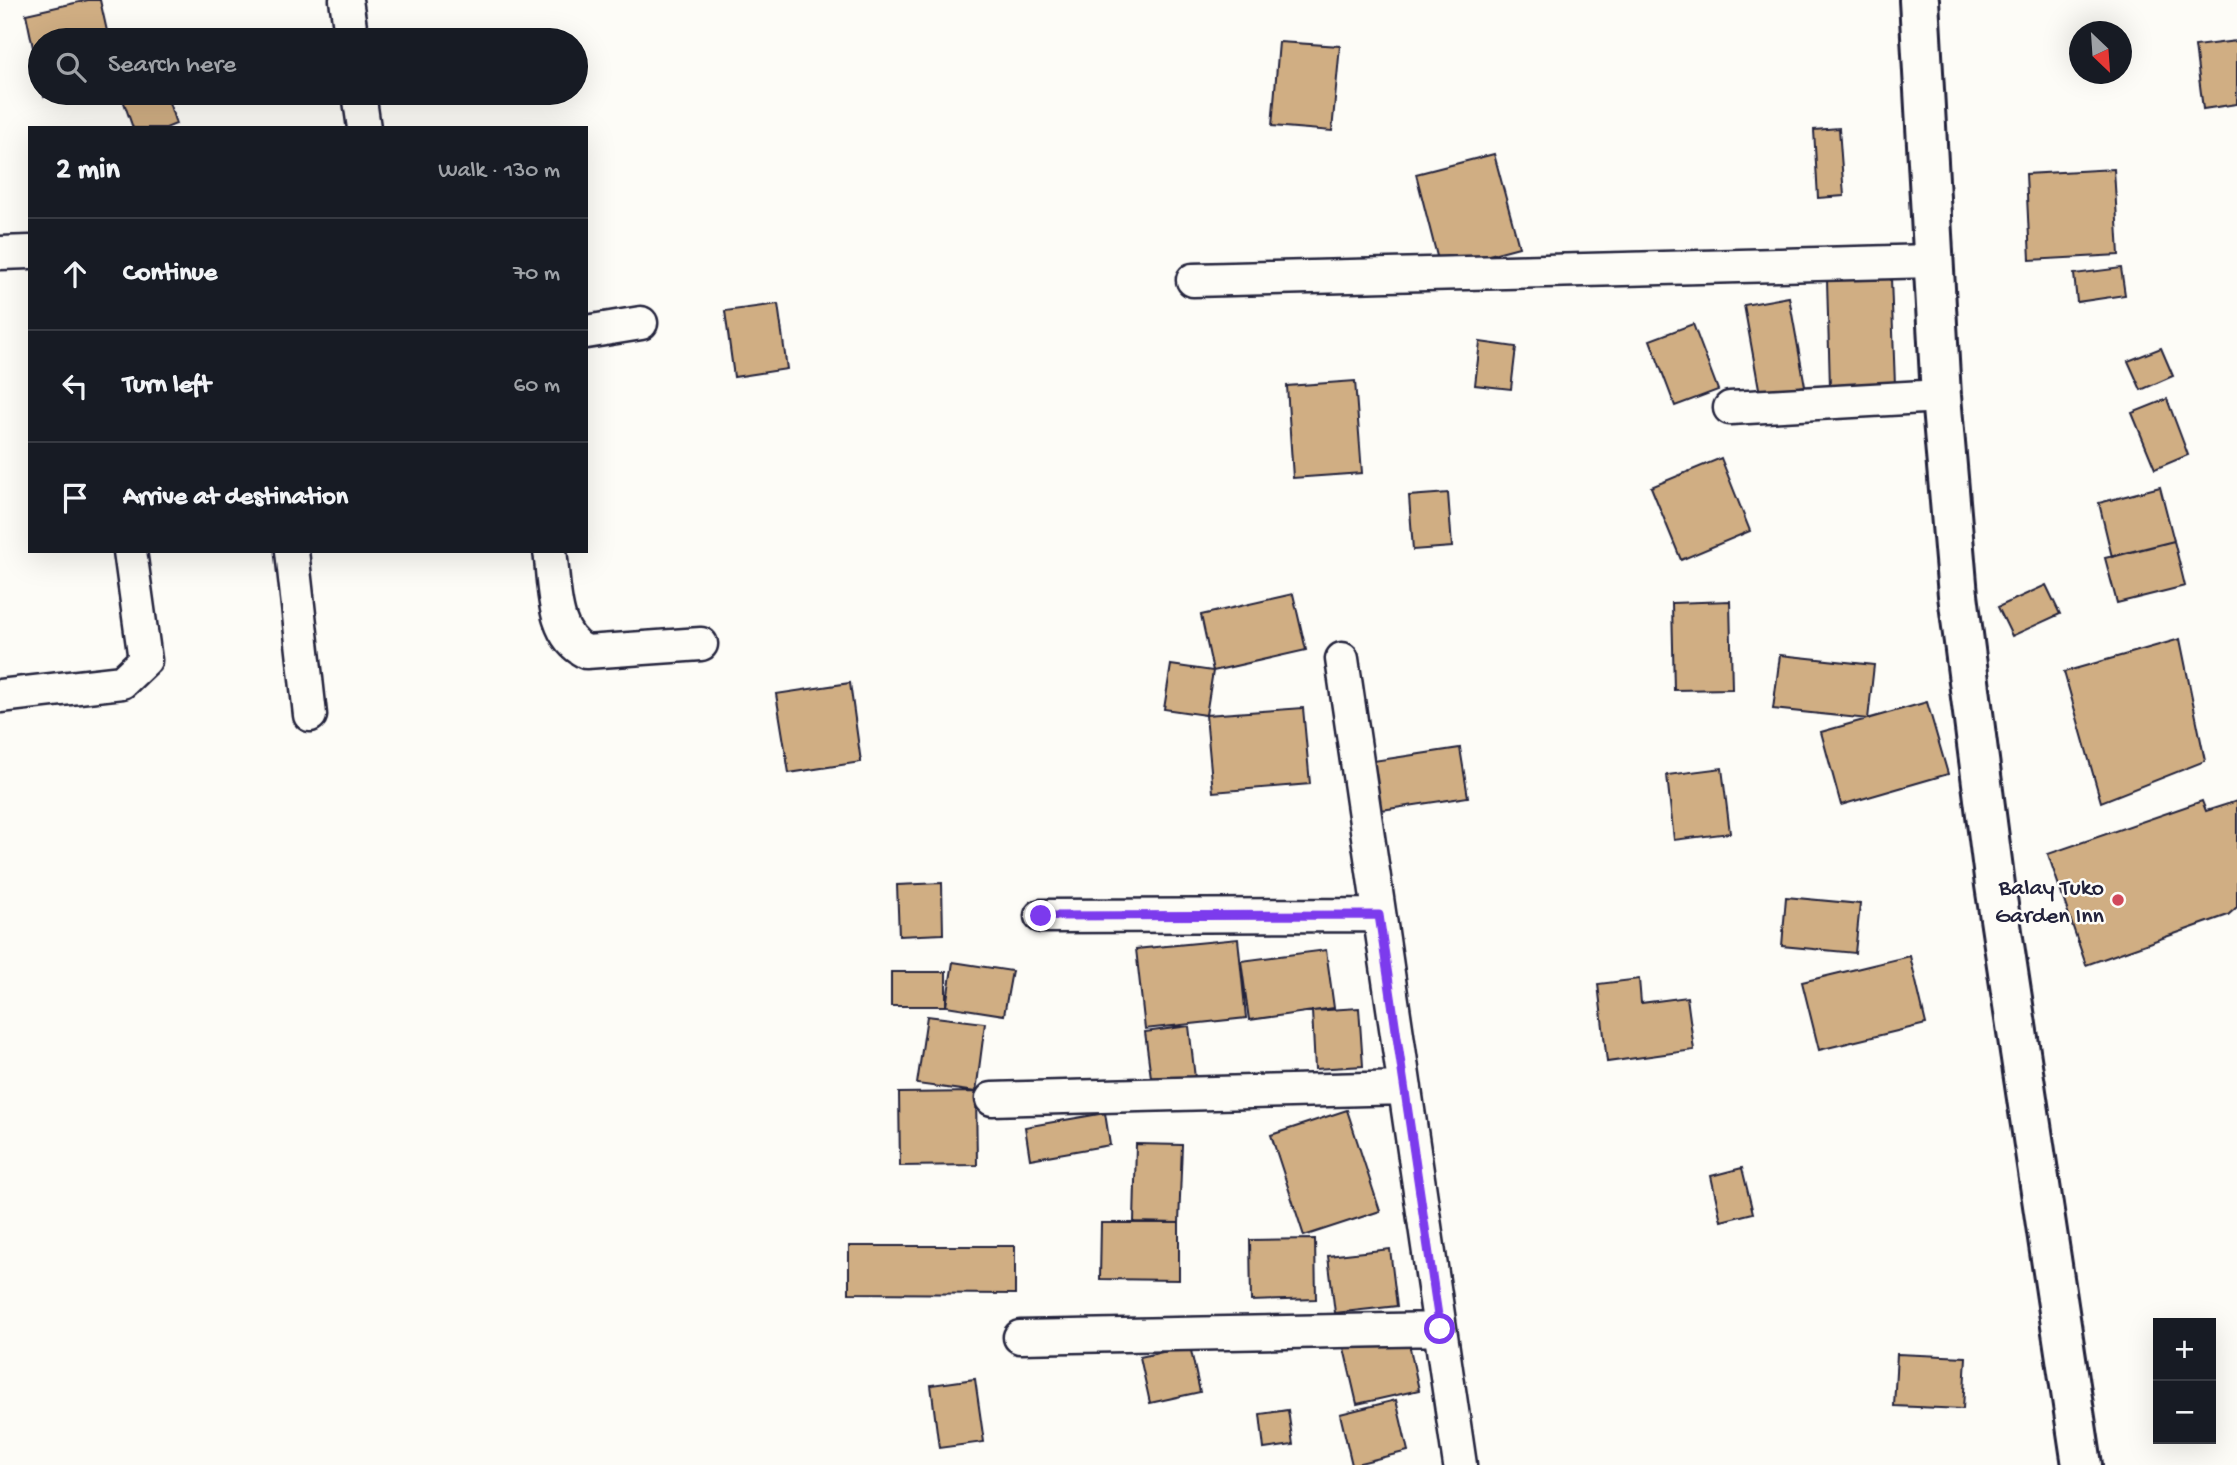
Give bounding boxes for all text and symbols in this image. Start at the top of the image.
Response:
north arrow [2069,21,2132,84]
search box [28,28,588,105]
icon: search [52,48,90,86]
text: Search here [108,51,236,82]
text: 2 min [56,154,120,189]
text: Walk · 130 m [438,158,560,185]
icon: ahead [56,255,94,293]
text: Continue [123,259,217,290]
text: 70 m [513,261,560,288]
icon: left [56,367,94,405]
text: Turn left [123,371,211,402]
text: 60 m [514,373,560,400]
icon: arrive [56,479,94,517]
text: Arrive at destination [123,483,348,514]
place label: Balay Tuko Garden Inn [1995,875,2105,932]
marker: Balay Tuko Garden Inn [2110,892,2126,908]
route end [1025,900,1056,931]
route start [1424,1313,1455,1344]
map controls [2153,1318,2216,1444]
button: + [2153,1318,2216,1381]
button: − [2153,1381,2216,1444]

